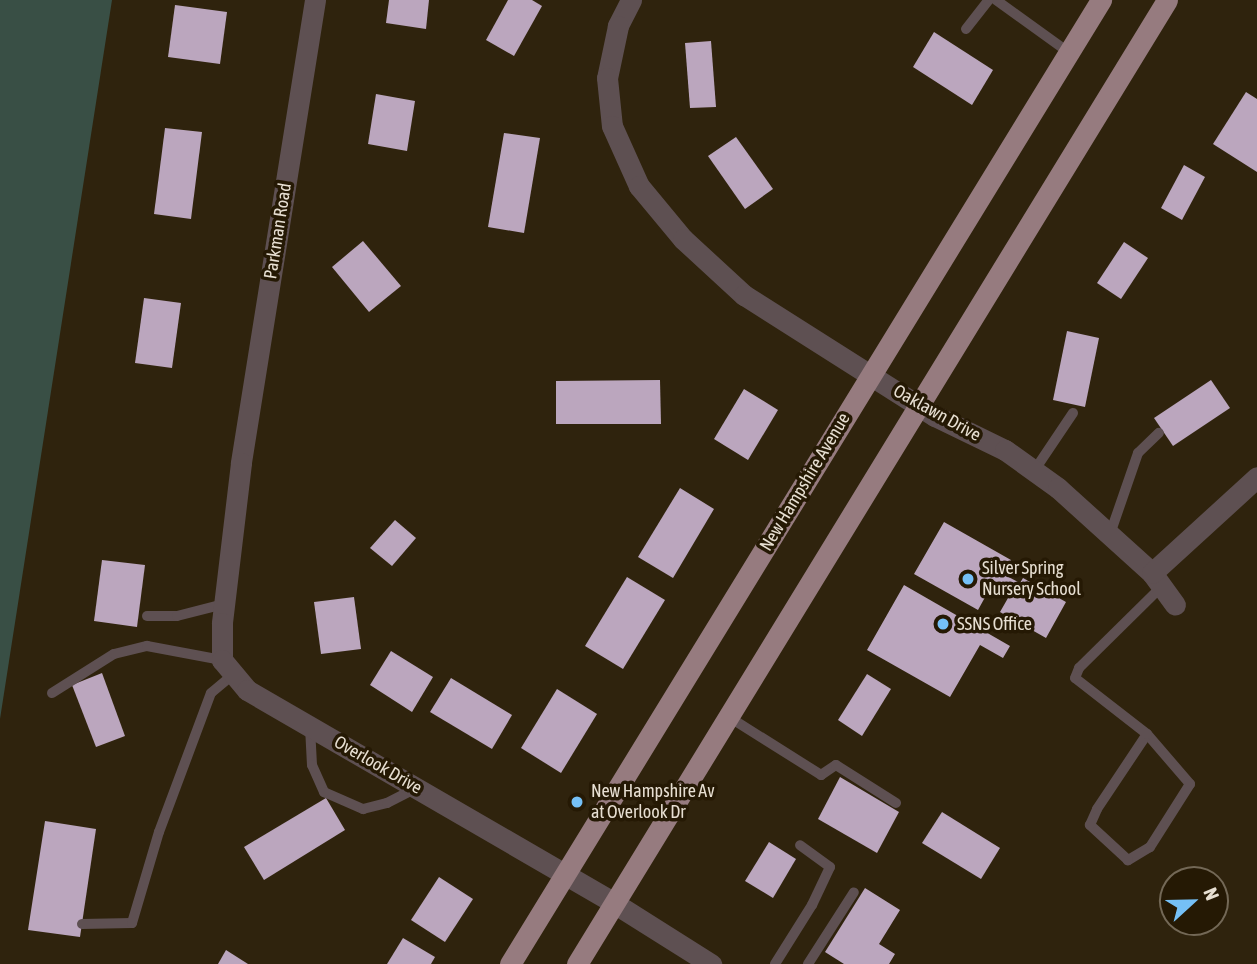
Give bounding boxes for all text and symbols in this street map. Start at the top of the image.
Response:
street label: Parkman Road [260,181,296,281]
street label: Oaklawn Drive [889,380,985,446]
street label: New Hampshire Avenue [755,409,855,555]
place label: Silver Spring Nursery School [982,558,1081,600]
marker: Silver Spring Nursery School [960,571,976,587]
place label: SSNS Office [957,613,1032,635]
marker: SSNS Office [935,616,951,632]
street label: Overlook Drive [330,731,426,799]
place label: New Hampshire Av at Overlook Dr [591,781,715,824]
marker: New Hampshire Av at Overlook Dr [569,794,585,810]
north arrow [1159,866,1229,936]
text: N [1199,885,1224,903]

